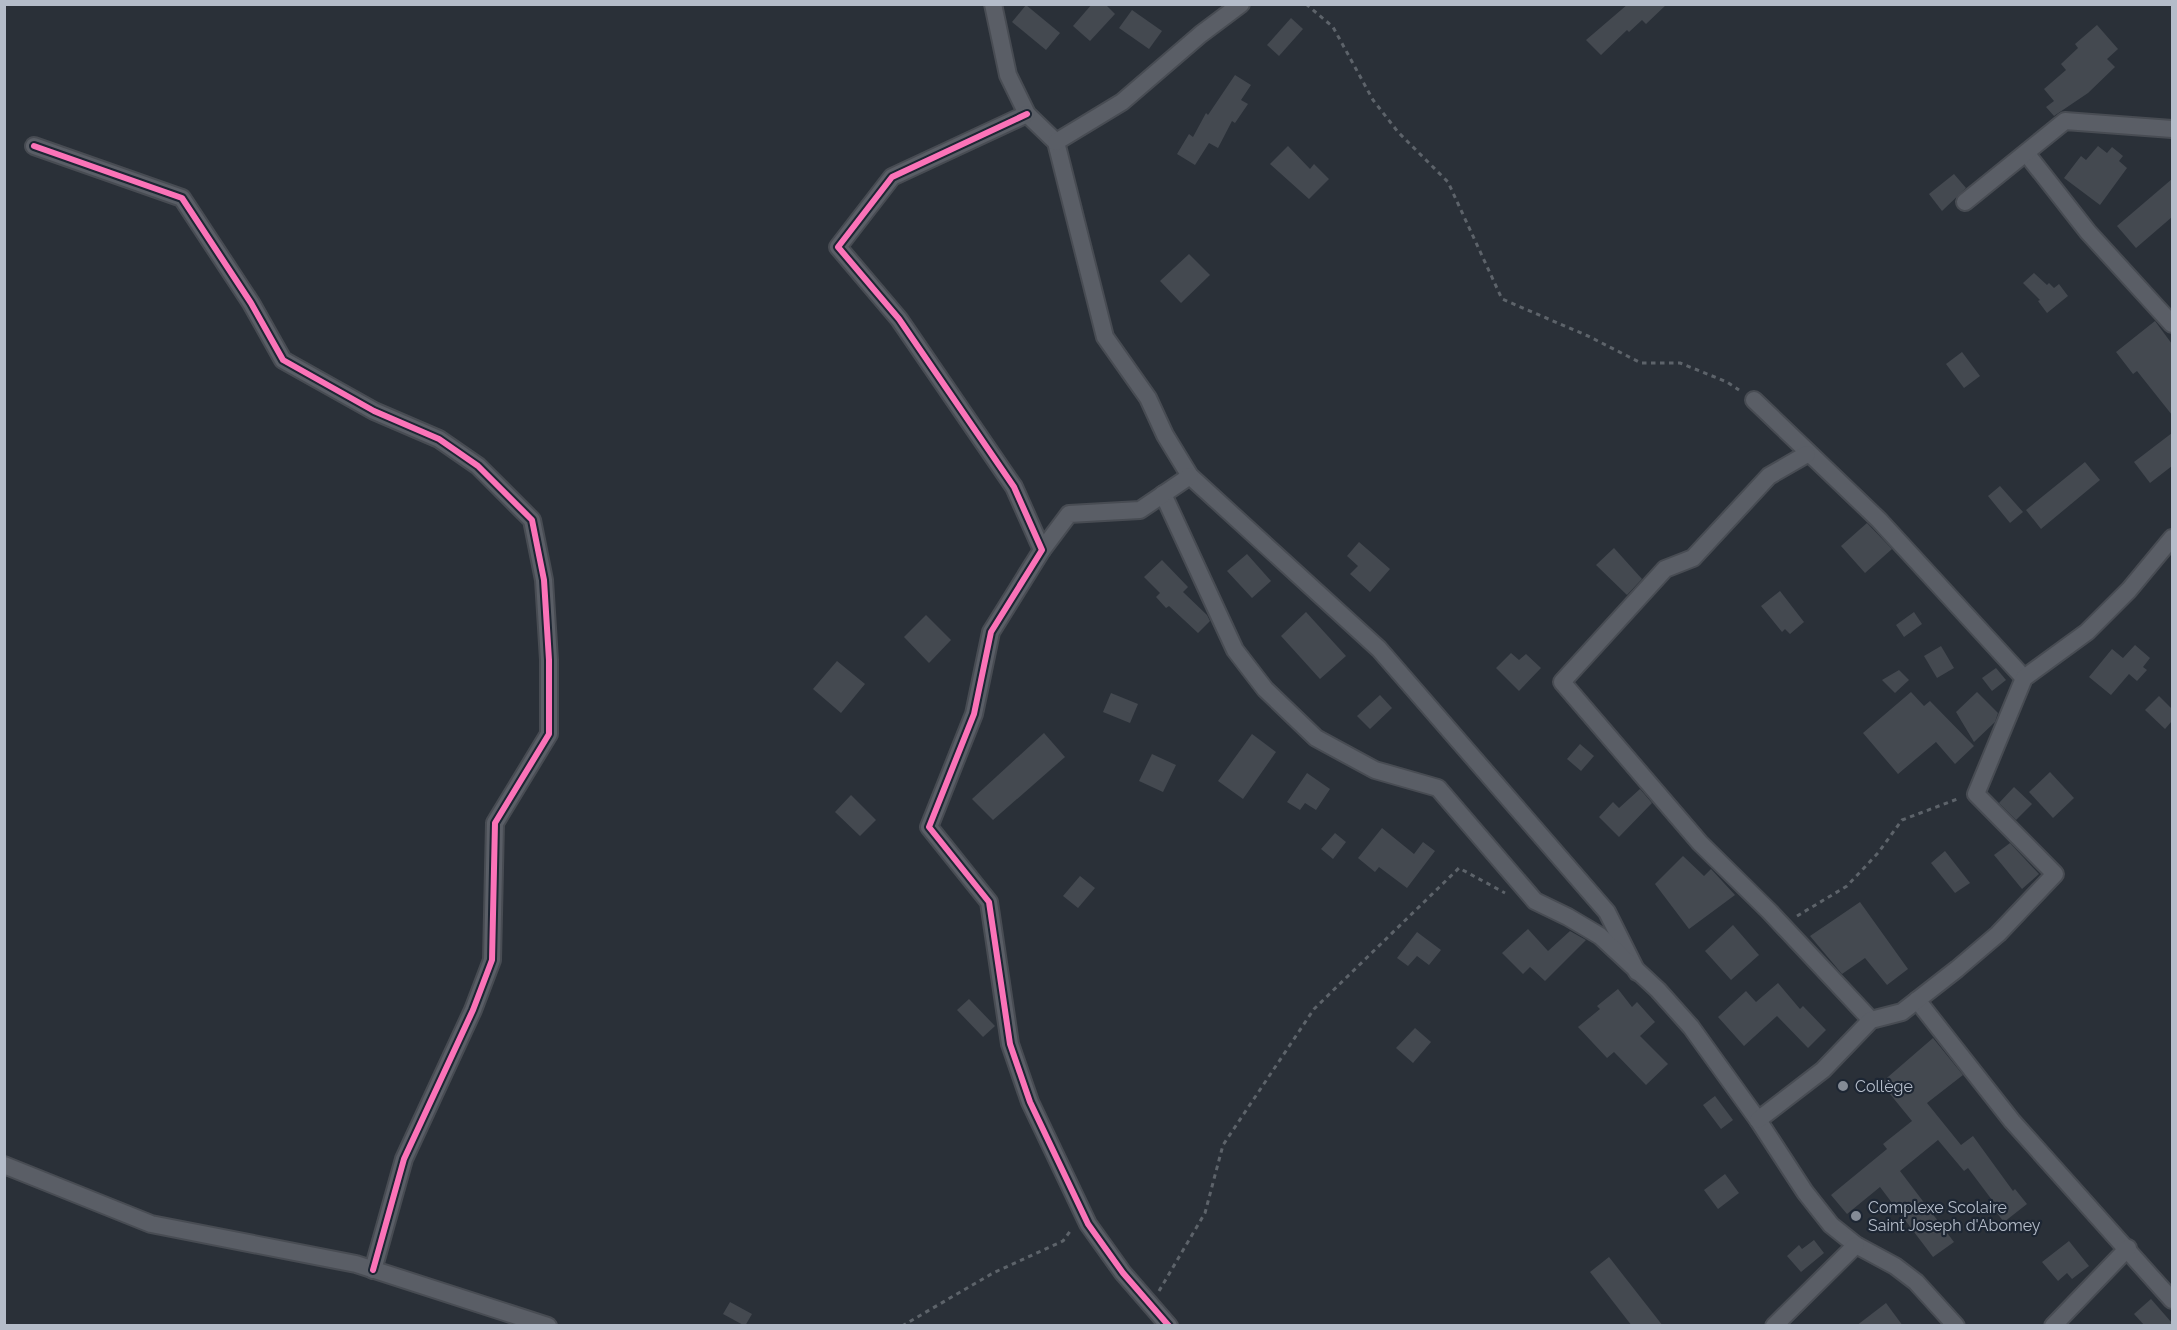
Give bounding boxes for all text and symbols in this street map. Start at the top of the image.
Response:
place label: Collège [1855,1077,1913,1096]
marker: Collège [1836,1079,1850,1093]
place label: Complexe Scolaire Saint Joseph d'Abomey [1868,1198,2041,1235]
marker: Complexe Scolaire Saint Joseph d'Abomey [1849,1209,1863,1223]

